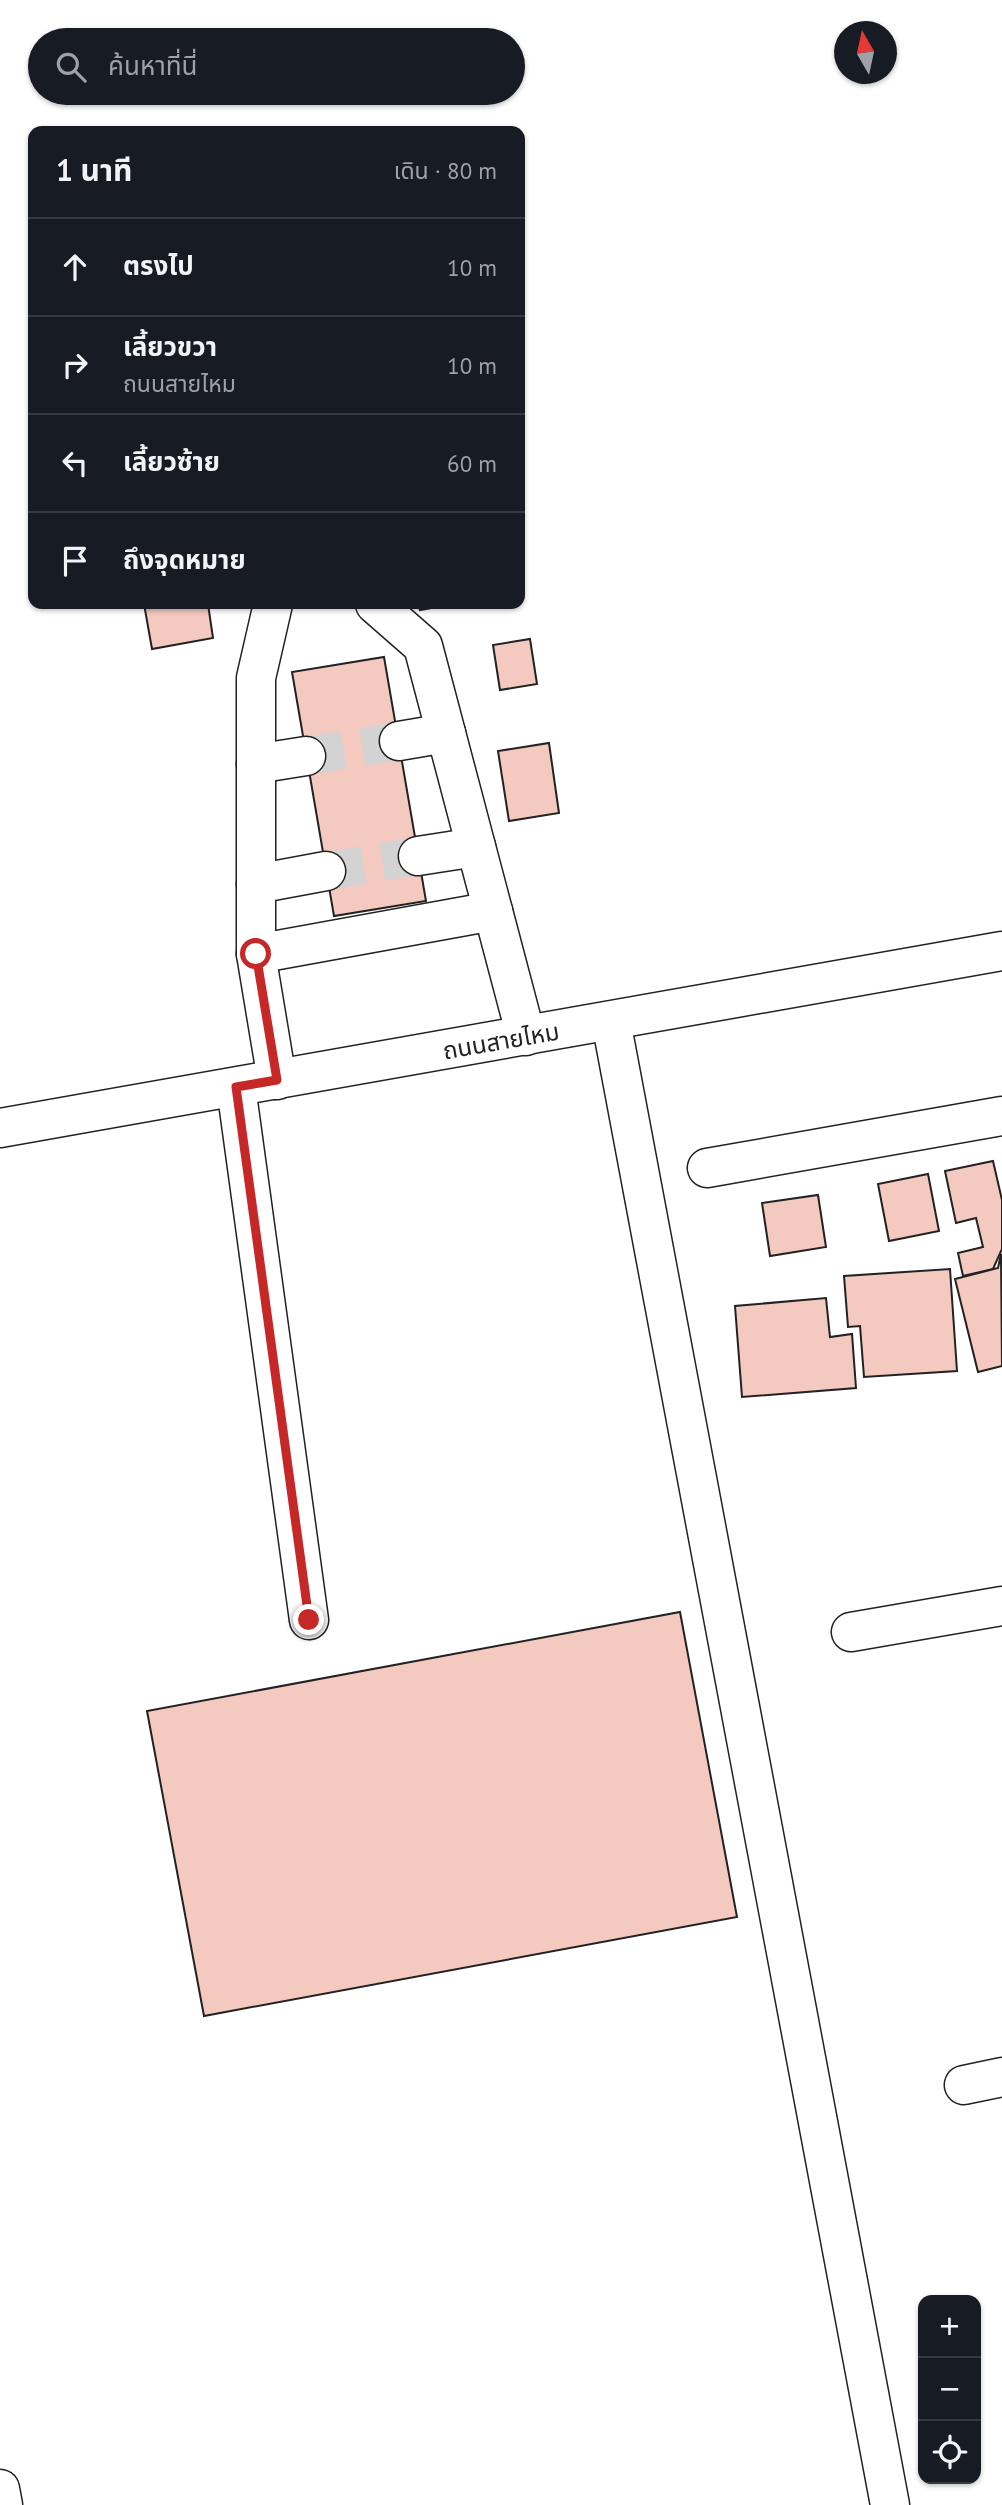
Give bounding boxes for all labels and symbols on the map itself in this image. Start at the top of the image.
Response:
north arrow [834,21,897,84]
route start [240,938,271,969]
street label: ถนนสายไหม [440,1016,562,1066]
route end [293,1604,324,1635]

